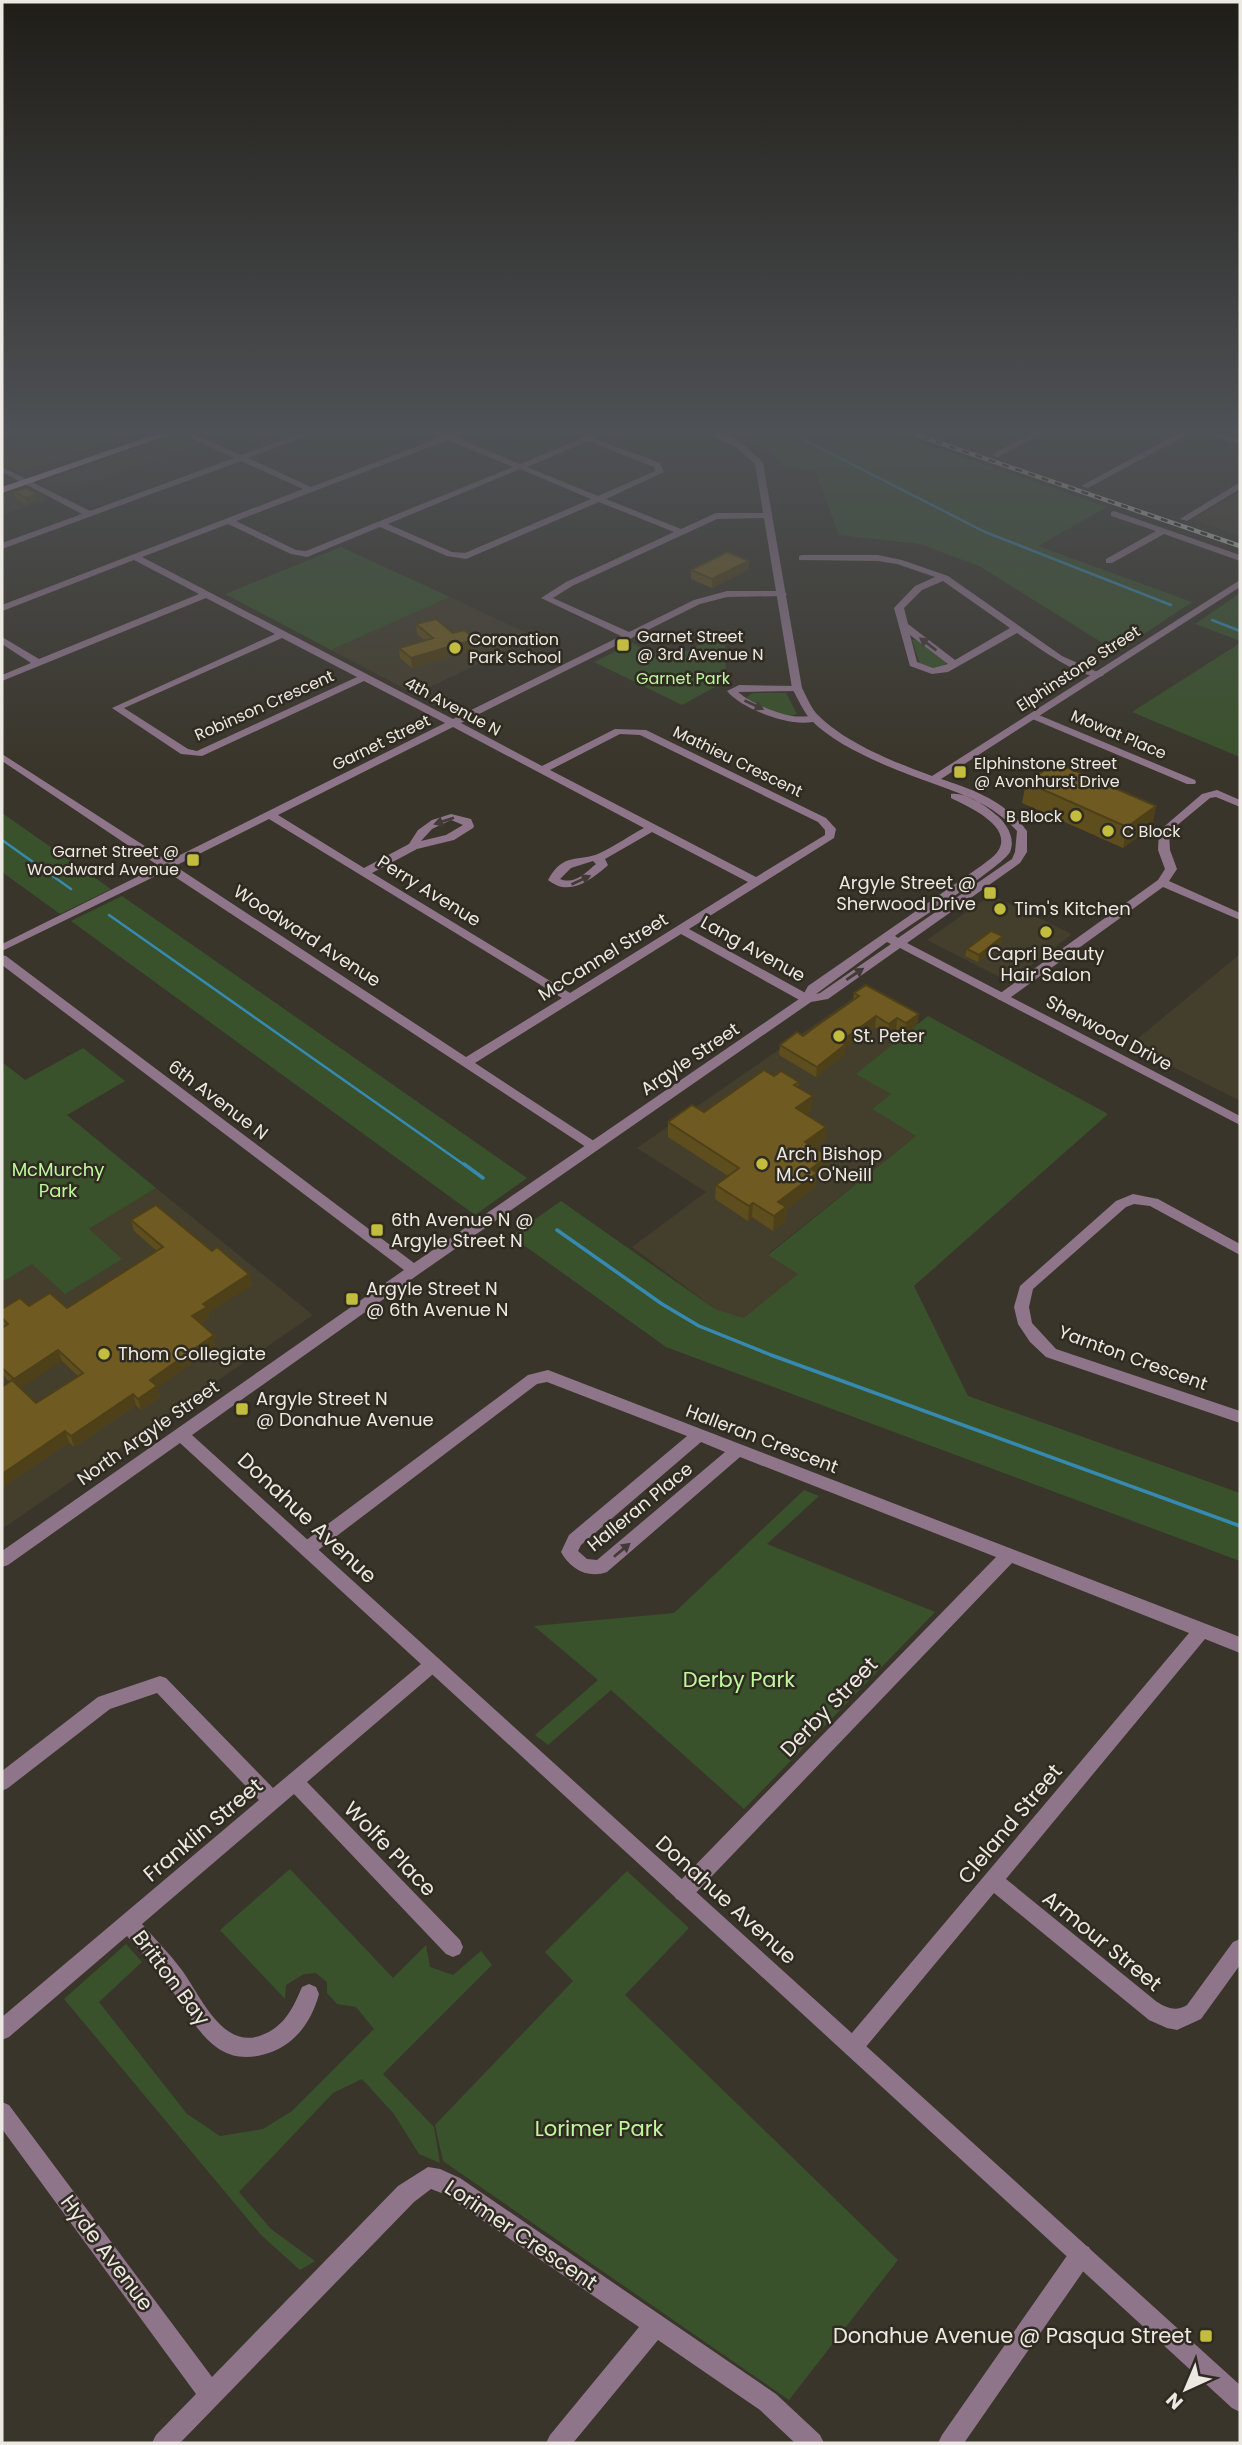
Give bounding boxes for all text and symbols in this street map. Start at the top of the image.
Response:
street label: Elphinstone Street [1012,620,1145,717]
place label: Garnet Street @ 3rd Avenue N [637,625,764,666]
place label: Coronation Park School [469,628,561,669]
marker: Garnet Street @ 3rd Avenue N [615,637,631,653]
one-way arrow [920,637,938,652]
marker: Coronation Park School [447,640,463,656]
street label: Robinson Crescent [191,664,338,747]
park label: Garnet Park [636,667,731,690]
street label: 4th Avenue N [401,671,505,741]
one-way arrow [744,699,764,711]
street label: Mowat Place [1068,704,1170,765]
street label: Garnet Street [328,709,434,776]
street label: Mathieu Crescent [669,720,806,803]
place label: Elphinstone Street @ Avonhurst Drive [974,752,1120,793]
marker: Elphinstone Street @ Avonhurst Drive [952,764,968,780]
place label: B Block [1006,805,1063,828]
marker: B Block [1068,808,1084,824]
one-way arrow [433,816,454,826]
place label: C Block [1122,820,1181,843]
marker: C Block [1100,823,1116,839]
place label: Garnet Street @ Woodward Avenue [27,840,179,881]
street label: Perry Avenue [373,849,486,932]
marker: Garnet Street @ Woodward Avenue [185,852,201,868]
place label: Argyle Street @ Sherwood Drive [836,870,976,916]
one-way arrow [571,874,591,886]
street label: Woodward Avenue [229,879,386,993]
marker: Argyle Street @ Sherwood Drive [982,885,998,901]
place label: Tim's Kitchen [1014,896,1131,921]
marker: Tim's Kitchen [992,901,1008,917]
street label: McCannel Street [533,907,672,1007]
street label: Lang Avenue [696,910,810,988]
marker: Capri Beauty Hair Salon [1038,924,1054,940]
place label: Capri Beauty Hair Salon [988,941,1104,987]
one-way arrow [846,967,864,981]
street label: Sherwood Drive [1042,989,1177,1076]
street label: Argyle Street [635,1016,744,1101]
place label: St. Peter [853,1023,925,1048]
marker: St. Peter [831,1028,847,1044]
street label: 6th Avenue N [163,1054,273,1145]
place label: Arch Bishop M.C. O'Neill [776,1141,882,1187]
marker: Arch Bishop M.C. O'Neill [754,1156,770,1172]
park label: McMurchy Park [12,1157,104,1203]
place label: 6th Avenue N @ Argyle Street N [391,1207,533,1253]
marker: 6th Avenue N @ Argyle Street N [369,1222,385,1238]
place label: Argyle Street N @ 6th Avenue N [366,1276,508,1322]
marker: Argyle Street N @ 6th Avenue N [344,1291,360,1307]
street label: Yarnton Crescent [1055,1319,1211,1396]
place label: Thom Collegiate [118,1341,266,1366]
marker: Thom Collegiate [96,1346,112,1362]
street label: North Argyle Street [72,1374,224,1491]
place label: Argyle Street N @ Donahue Avenue [256,1386,434,1432]
street label: Halleran Crescent [682,1398,842,1479]
marker: Argyle Street N @ Donahue Avenue [234,1401,250,1417]
street label: Donahue Avenue [232,1446,383,1590]
street label: Halleran Place [582,1456,698,1557]
one-way arrow [613,1543,630,1558]
street label: Derby Street [773,1650,884,1763]
park label: Derby Park [683,1665,795,1694]
street label: Cleland Street [951,1757,1068,1890]
street label: Franklin Street [137,1771,269,1888]
street label: Wolfe Place [338,1795,443,1903]
street label: Donahue Avenue [650,1829,803,1971]
street label: Armour Street [1037,1884,1168,1998]
street label: Britton Bay [126,1924,217,2032]
park label: Lorimer Park [535,2114,663,2143]
street label: Lorimer Crescent [439,2173,603,2297]
street label: Hyde Avenue [54,2189,161,2317]
place label: Donahue Avenue @ Pasqua Street [833,2321,1192,2350]
marker: Donahue Avenue @ Pasqua Street [1198,2328,1214,2344]
north arrow [1151,2354,1221,2424]
text: N [1160,2386,1189,2416]

